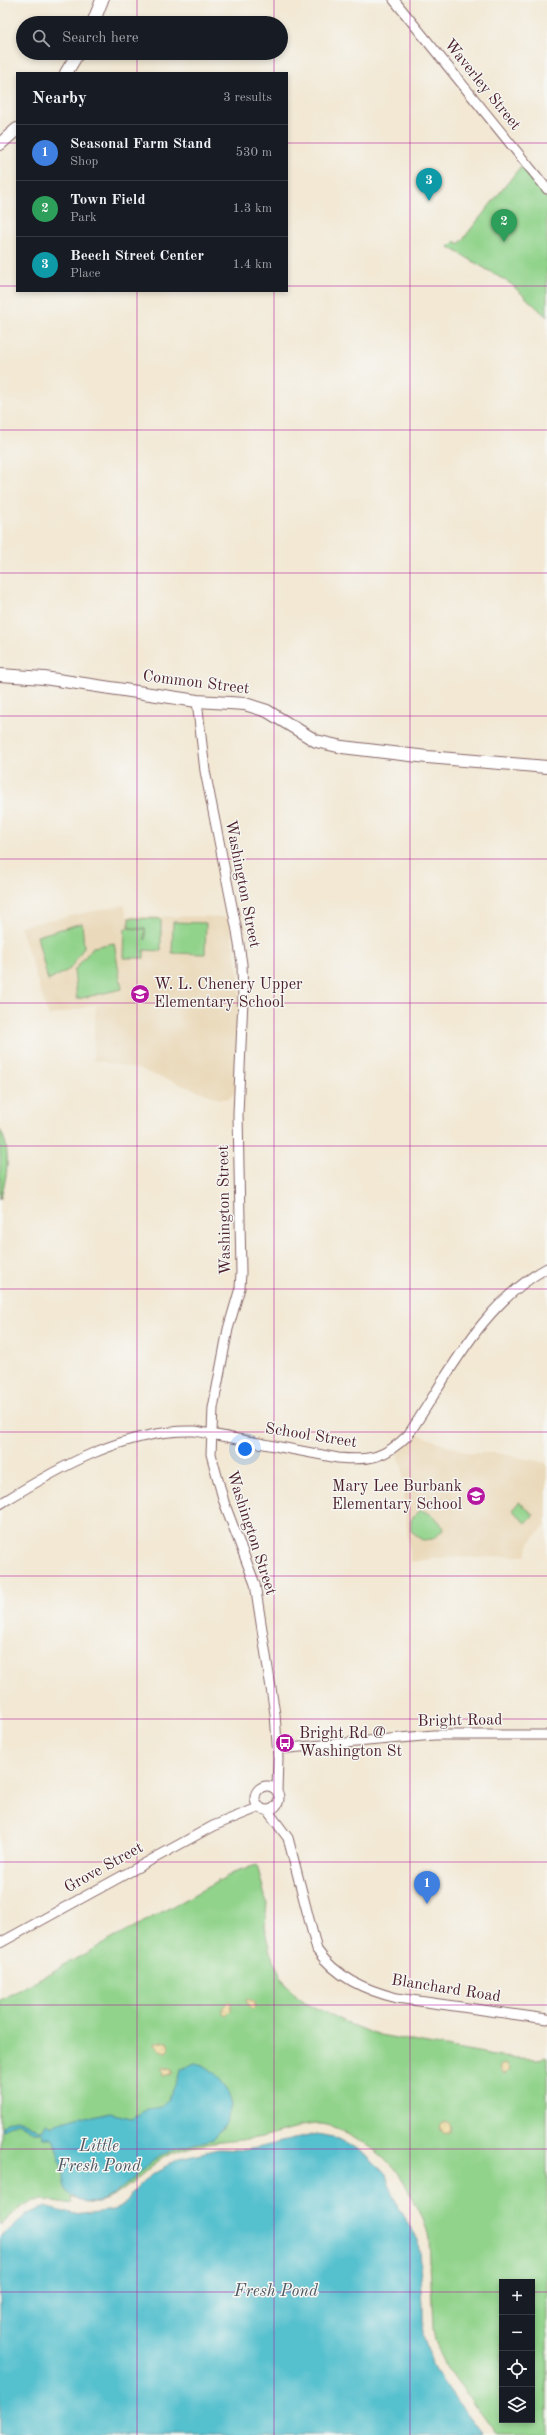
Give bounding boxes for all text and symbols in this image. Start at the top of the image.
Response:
search box [16,16,288,60]
icon: search [30,27,52,49]
text: Search here [62,31,139,46]
street label: Waverley Street [441,36,524,134]
text: Nearby [32,90,87,107]
text: 3 results [223,91,272,104]
text: Seasonal Farm Stand [70,137,211,152]
text: 1 [41,146,49,159]
text: 530 m [235,146,272,159]
text: Shop [70,155,98,168]
pin: 3 [416,168,442,201]
text: Town Field [70,193,146,208]
text: 2 [41,202,49,215]
text: 1.3 km [233,202,272,215]
pin: 2 [491,209,517,242]
text: Park [70,211,97,224]
text: Beech Street Center [70,249,204,264]
text: 3 [41,258,49,271]
text: 1.4 km [233,258,272,271]
text: Place [70,267,100,280]
street label: Common Street [142,669,251,698]
street label: Washington Street [222,819,262,950]
place label: W. L. Chenery Upper Elementary School [154,977,303,1011]
school or university icon: W. L. Chenery Upper Elementary School [129,983,151,1005]
street label: Washington Street [216,1144,234,1275]
street label: School Street [264,1421,358,1451]
your location [235,1439,255,1459]
street label: Washington Street [223,1469,279,1598]
place label: Mary Lee Burbank Elementary School [332,1479,462,1513]
school or university icon: Mary Lee Burbank Elementary School [465,1485,487,1507]
street label: Bright Road [417,1712,503,1730]
place label: Bright Rd @ Washington St [299,1726,403,1760]
bus stop icon: Bright Rd @ Washington St [274,1732,296,1754]
street label: Grove Street [62,1840,146,1896]
pin: 1 [414,1871,440,1904]
street label: Blanchard Road [390,1972,502,2006]
water label: Little Fresh Pond [56,2138,142,2175]
map controls [499,2279,535,2423]
button: + [499,2279,535,2315]
water label: Fresh Pond [233,2283,319,2300]
button: − [499,2315,535,2351]
button: locate [499,2351,535,2387]
button: layers [499,2387,535,2423]

